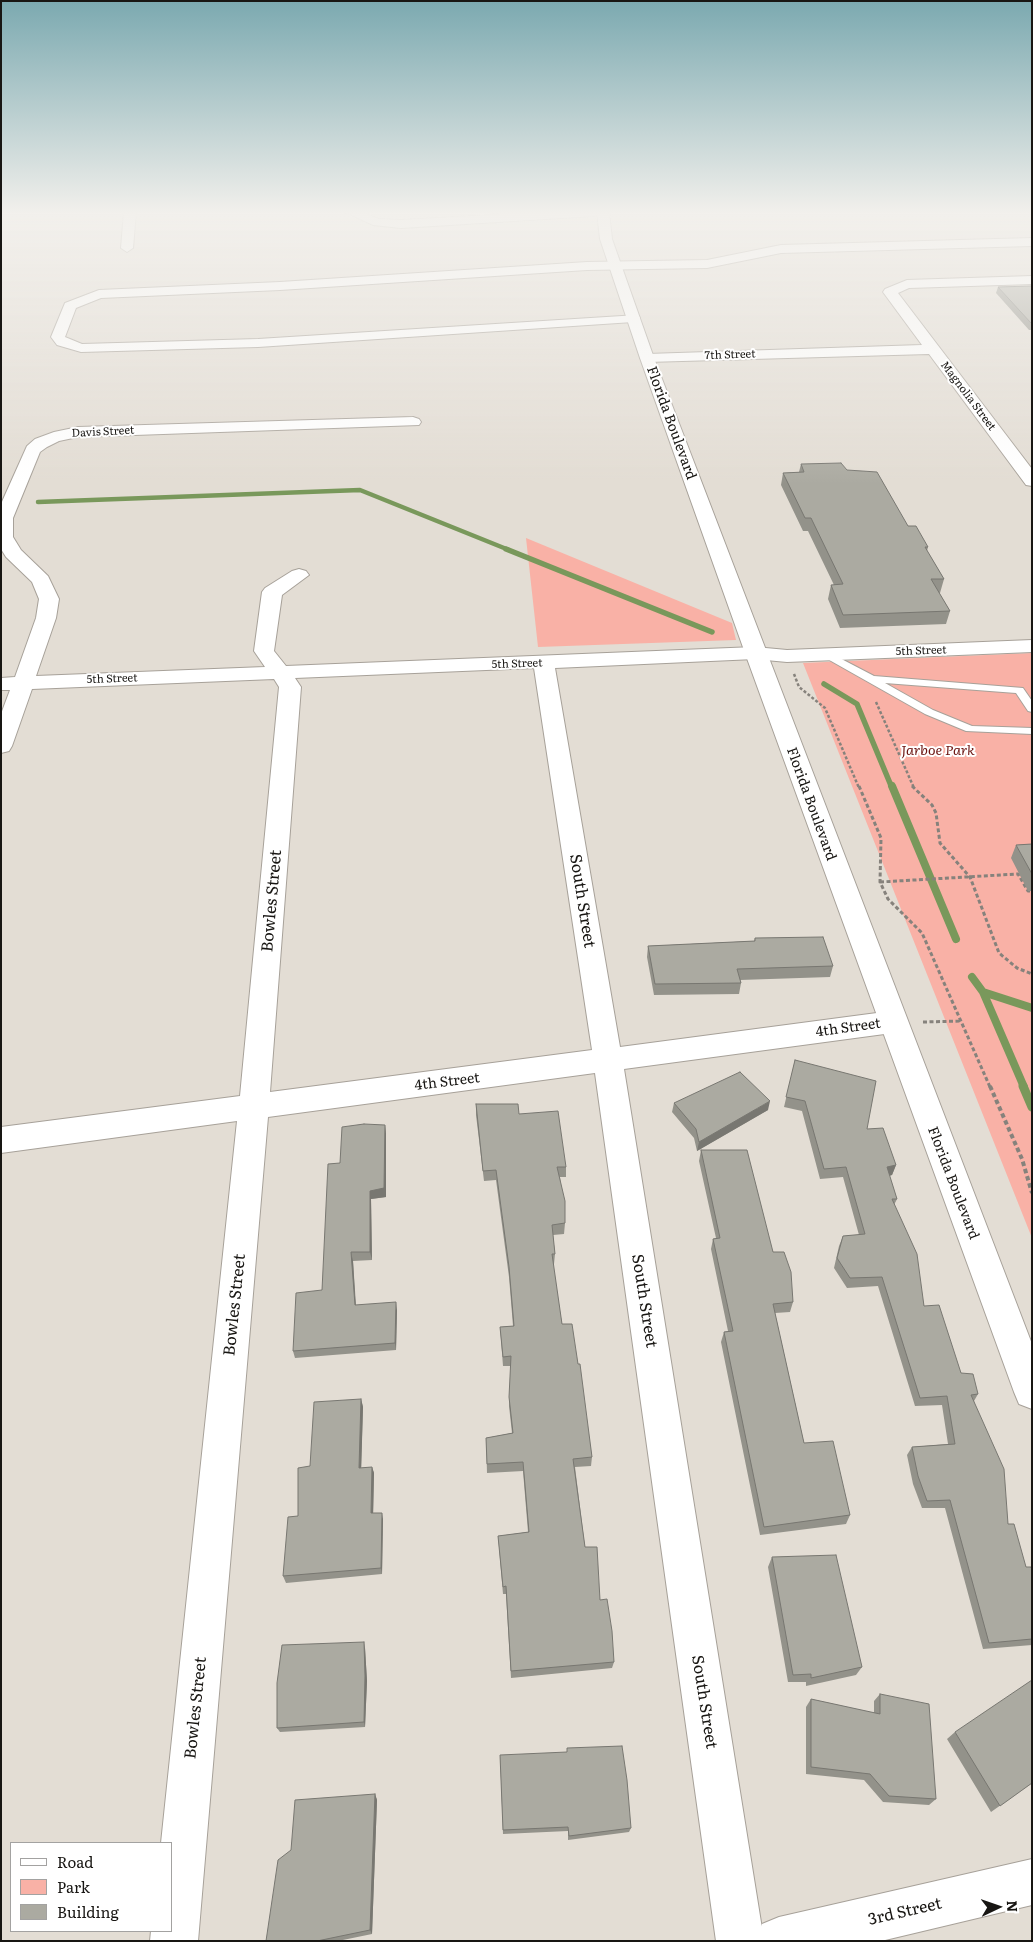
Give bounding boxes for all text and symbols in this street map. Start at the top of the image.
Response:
street label: 7th Street [704,348,756,362]
street label: Magnolia Street [938,359,998,433]
street label: Florida Boulevard [643,364,699,482]
street label: Davis Street [71,424,135,440]
street label: 5th Street [895,644,947,658]
street label: 5th Street [491,657,543,671]
street label: 5th Street [86,672,138,686]
park label: Jarboe Park [901,743,975,759]
street label: Florida Boulevard [783,745,839,863]
street label: Bowles Street [258,849,286,953]
street label: South Street [565,853,599,949]
street label: 4th Street [814,1015,882,1041]
street label: 4th Street [413,1070,481,1094]
street label: Florida Boulevard [924,1124,982,1242]
street label: Bowles Street [220,1253,250,1357]
street label: South Street [627,1253,661,1349]
street label: South Street [687,1654,721,1750]
street label: Bowles Street [181,1656,211,1760]
legend [10,1842,172,1932]
text: Road [57,1850,93,1873]
text: Park [57,1875,90,1898]
north arrow [973,1882,1023,1932]
street label: 3rd Street [866,1894,944,1930]
text: Building [57,1900,119,1923]
text: N [1003,1900,1023,1913]

